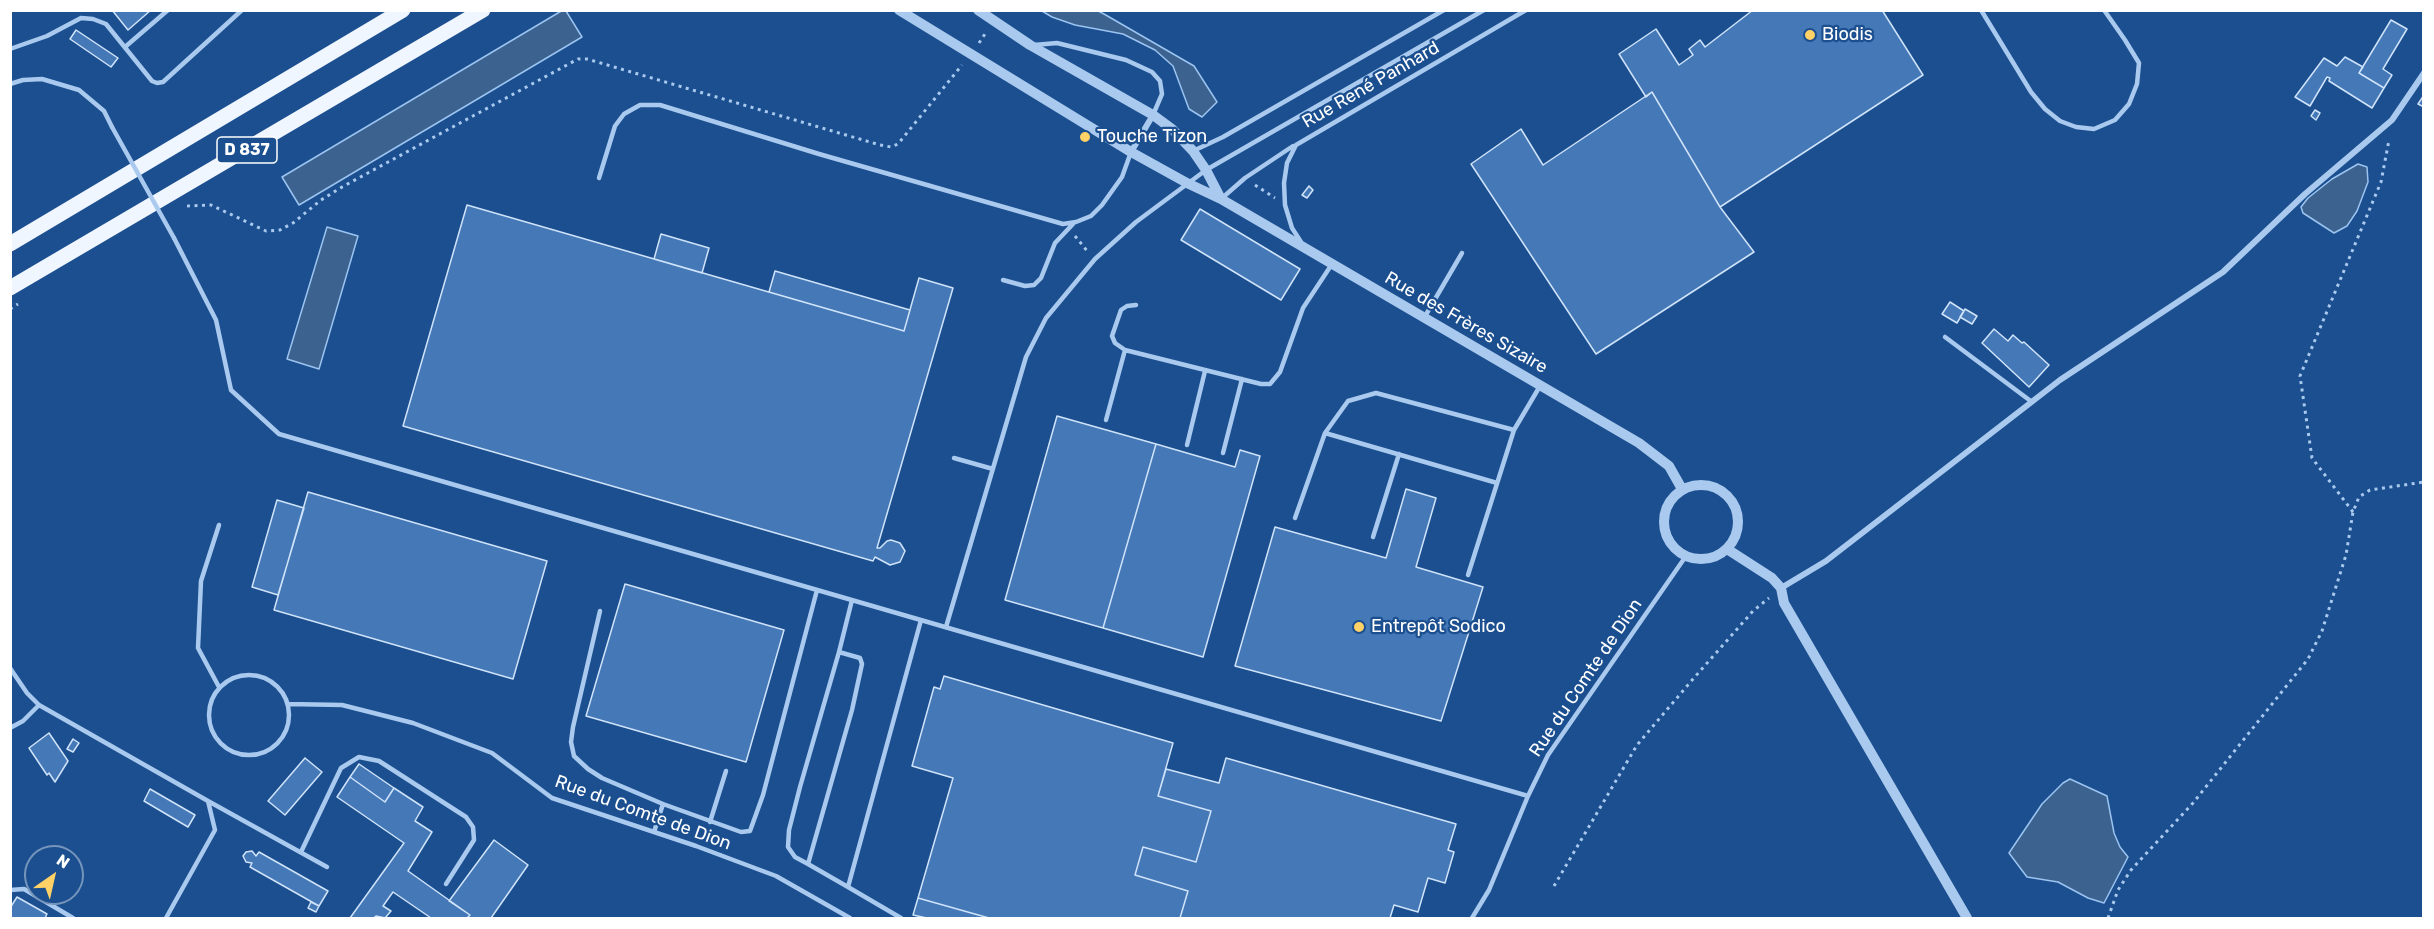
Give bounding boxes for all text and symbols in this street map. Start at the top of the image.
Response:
place label: Biodis [1822,24,1873,46]
marker: Biodis [1803,28,1817,42]
street label: Rue René Panhard [1299,37,1443,133]
place label: Touche Tizon [1097,126,1207,148]
marker: Touche Tizon [1078,130,1092,144]
road number: D 837 [217,137,277,163]
street label: Rue des Frères Sizaire [1381,268,1551,378]
street label: Rue du Comte de Dion [1525,595,1647,761]
place label: Entrepôt Sodico [1371,616,1506,638]
marker: Entrepôt Sodico [1352,620,1366,634]
street label: Rue du Comte de Dion [552,771,734,855]
north arrow [24,845,84,905]
text: N [53,850,73,872]

